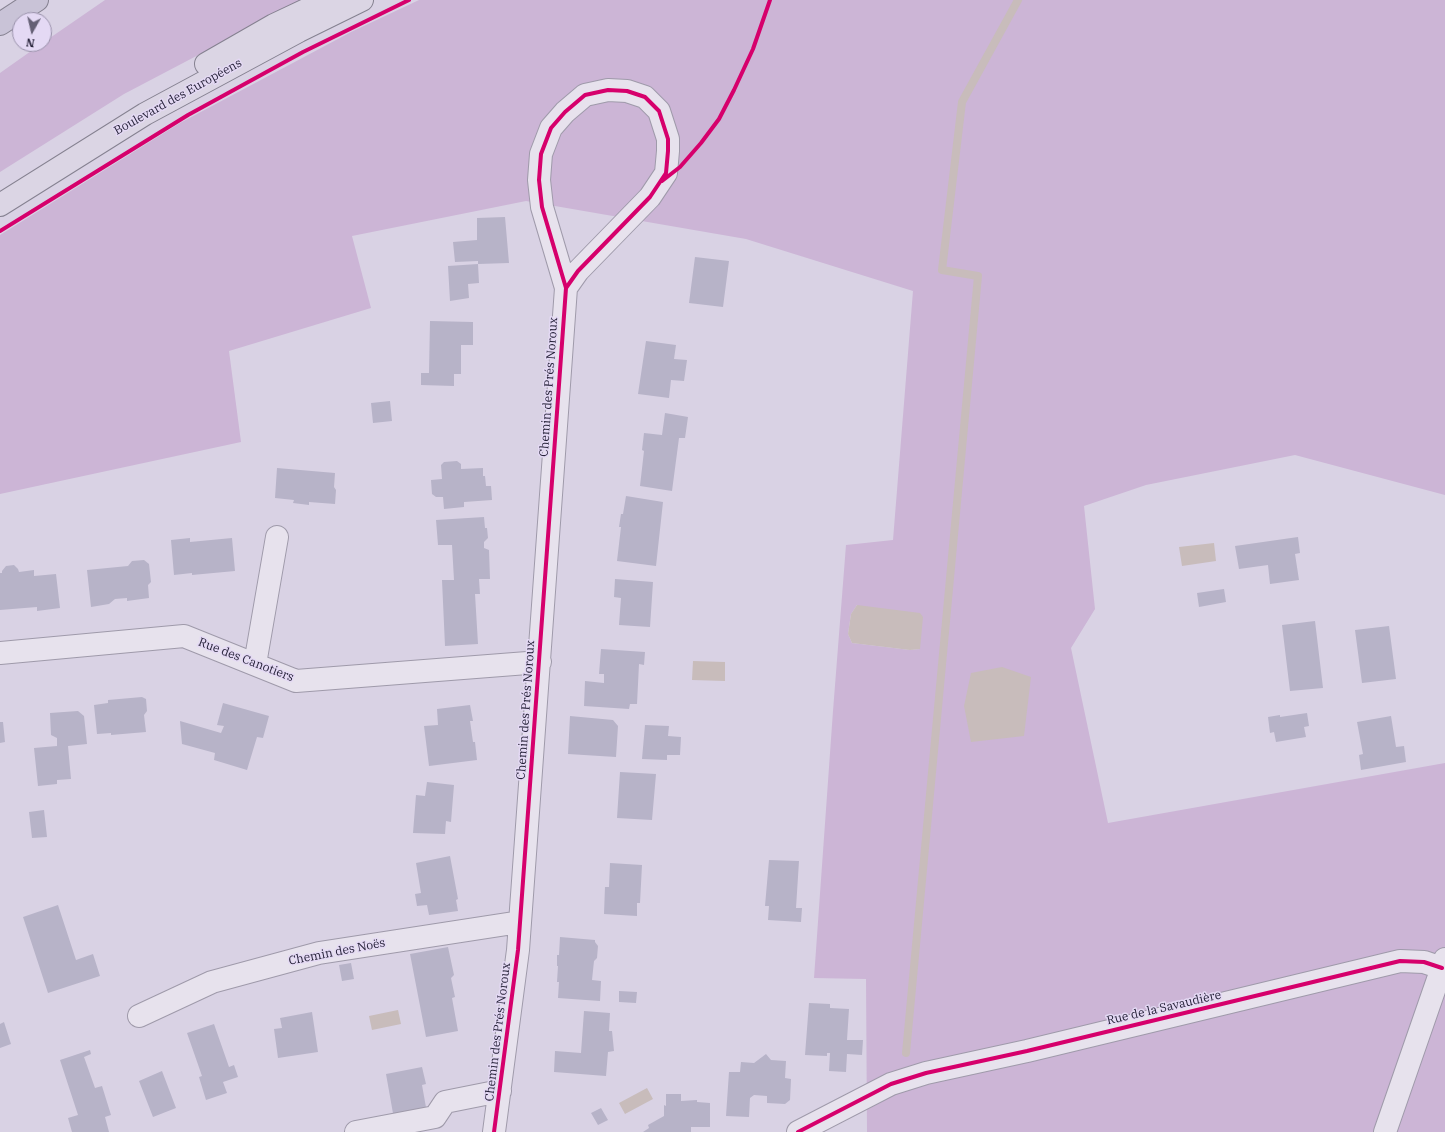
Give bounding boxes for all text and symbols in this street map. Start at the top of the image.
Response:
north arrow [12,12,52,52]
text: N [25,35,36,50]
street label: Boulevard des Européens [112,56,244,138]
street label: Chemin des Prés Noroux [537,317,561,457]
street label: Rue des Canotiers [196,635,296,685]
street label: Chemin des Prés Noroux [514,640,538,780]
street label: Chemin des Noës [287,936,387,968]
street label: Chemin des Prés Noroux [482,962,514,1102]
street label: Rue de la Savaudière [1105,988,1223,1028]

